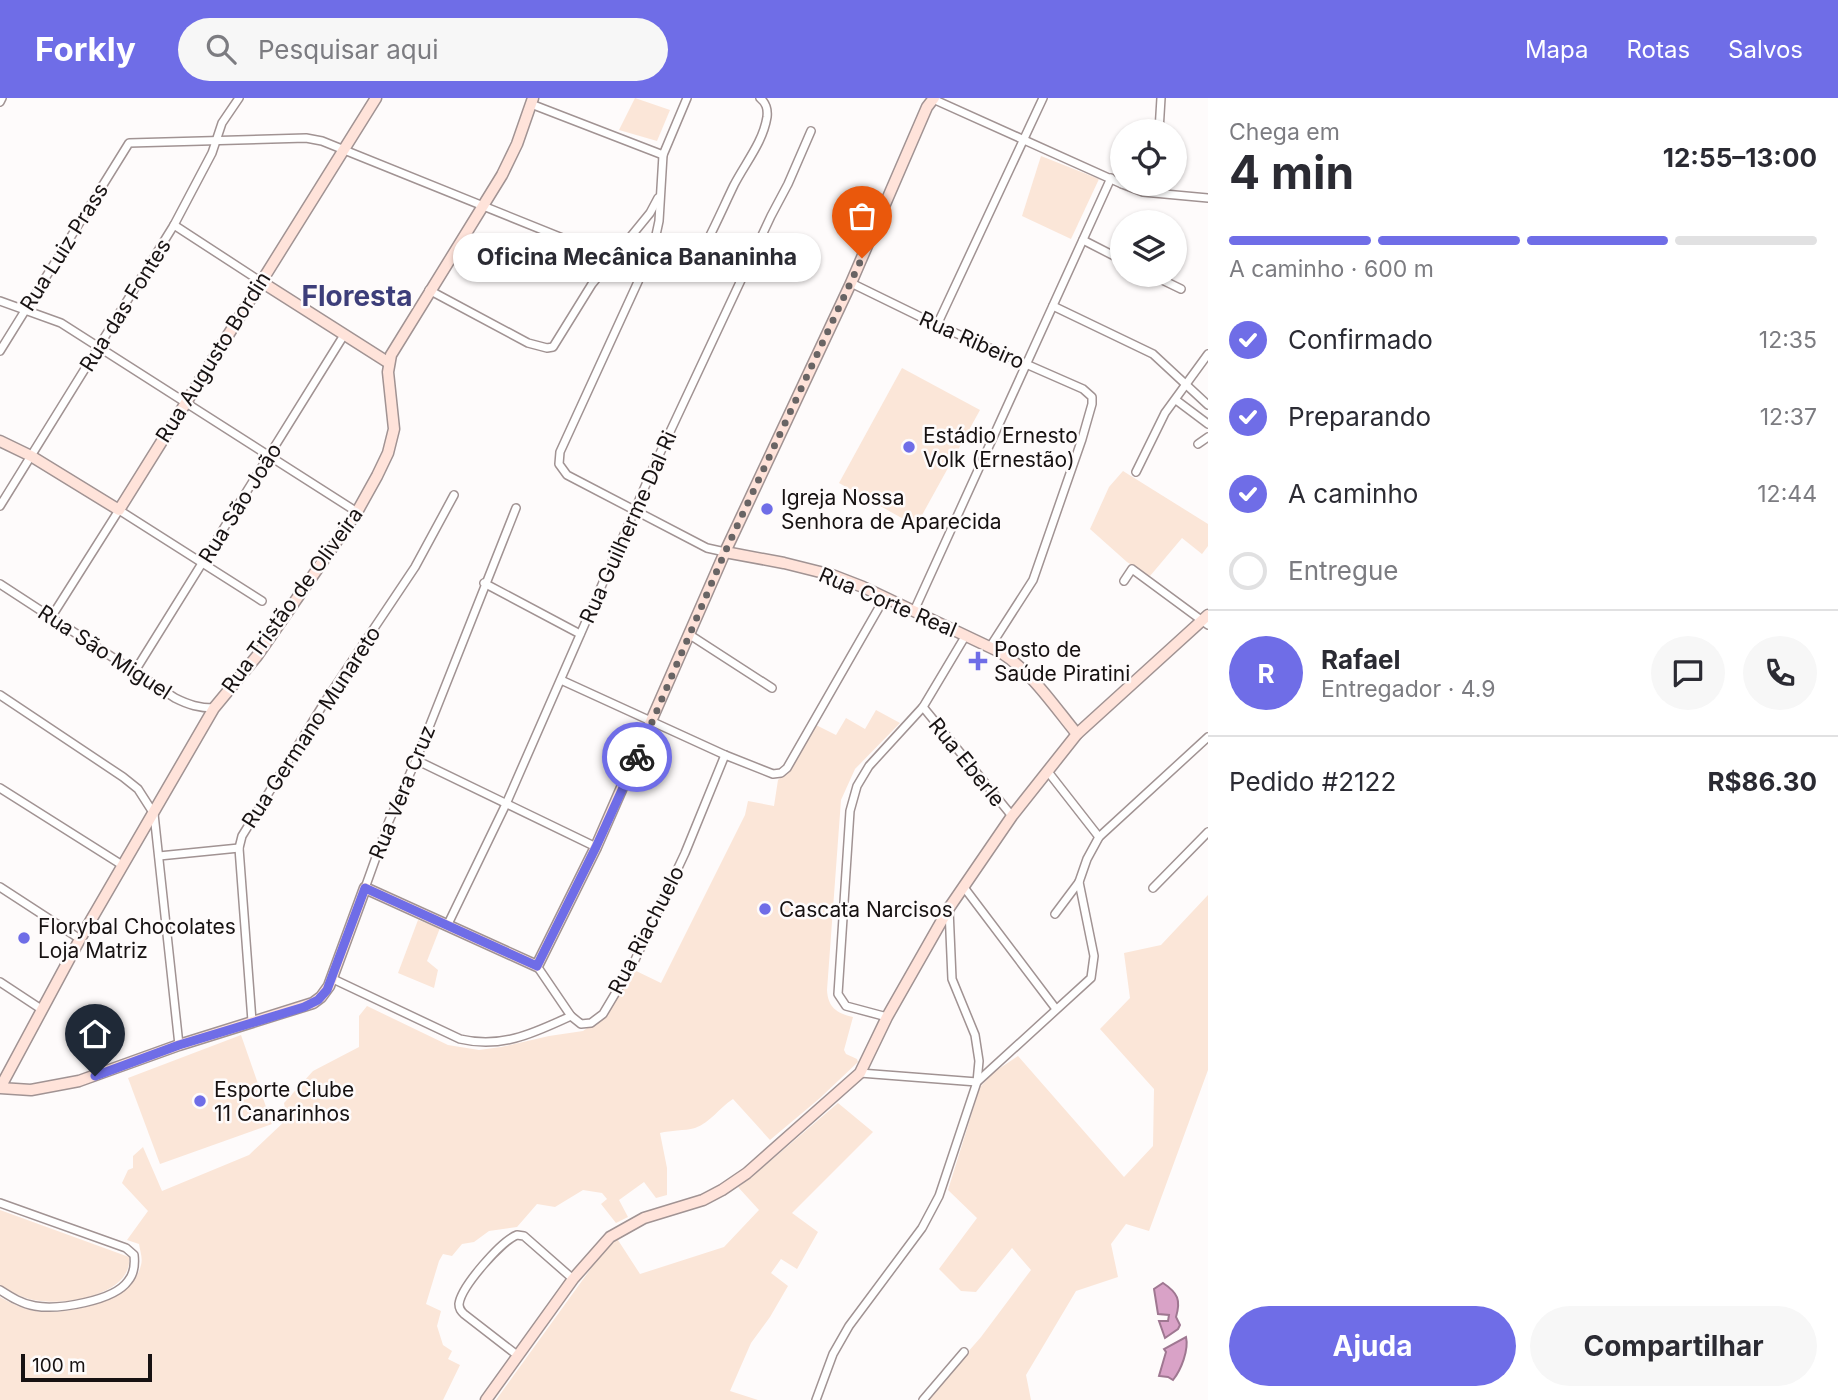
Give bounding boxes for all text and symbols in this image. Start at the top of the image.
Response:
search box [178,18,668,81]
text: Forkly [35,29,136,69]
icon: search [202,30,240,68]
text: Pesquisar aqui [258,34,438,65]
text: Mapa [1525,35,1589,64]
text: Rotas [1627,35,1690,64]
text: Salvos [1728,35,1803,64]
text: Chega em [1229,118,1340,146]
map controls [1110,119,1187,287]
button: locate [1110,119,1187,196]
text: 12:55–13:00 [1663,142,1817,173]
text: 4 min [1229,144,1354,200]
street label: Rua Luiz Prass [15,179,113,315]
pin [832,186,892,258]
icon: bag [843,197,881,235]
button: layers [1110,210,1187,287]
street label: Rua das Fontes [74,234,176,376]
callout: Oficina Mecânica Bananinha [452,234,820,282]
text: Oficina Mecânica Bananinha [477,243,797,271]
text: A caminho · 600 m [1229,255,1434,283]
street label: Rua Augusto Bordin [150,267,276,447]
district label: Floresta [302,279,412,313]
street label: Rua Ribeiro [915,306,1029,374]
icon: check [1229,321,1267,359]
text: Confirmado [1288,324,1433,355]
text: 12:35 [1759,326,1817,354]
icon: check [1229,398,1267,436]
text: Preparando [1288,401,1431,432]
text: 12:37 [1760,403,1817,431]
place label: Estádio Ernesto Volk (Ernestão) [923,423,1078,472]
street label: Rua Guilherme Dal Ri [574,427,682,627]
street label: Rua São João [193,438,287,568]
marker: Estádio Ernesto Volk (Ernestão) [901,439,917,455]
icon: check [1229,475,1267,513]
text: A caminho [1288,478,1418,509]
text: 12:44 [1757,480,1817,508]
place label: Igreja Nossa Senhora de Aparecida [781,485,1002,534]
marker: Igreja Nossa Senhora de Aparecida [759,501,775,517]
street label: Rua Tristão de Oliveira [216,502,368,698]
text: Entregue [1288,555,1399,586]
street label: Rua Corte Real [815,562,961,642]
street label: Rua São Miguel [34,600,176,704]
street label: Rua Germano Munareto [236,621,386,833]
button: chat [1651,636,1725,710]
button: phone [1743,636,1817,710]
place label: Posto de Saúde Piratini [994,637,1130,686]
text: Rafael [1321,644,1401,675]
marker: Posto de Saúde Piratini [968,651,988,671]
text: R [1257,658,1275,689]
text: Entregador · 4.9 [1321,675,1496,703]
street label: Rua Eberle [924,713,1010,811]
street label: Rua Vera Cruz [364,721,440,863]
courier [602,722,672,792]
icon: bike [618,738,656,776]
text: Pedido #2122 [1229,766,1396,797]
text: R$86.30 [1707,766,1817,797]
street label: Rua Riachuelo [603,862,689,998]
place label: Cascata Narcisos [779,897,953,922]
marker: Cascata Narcisos [757,901,773,917]
place label: Florybal Chocolates Loja Matriz [38,914,236,963]
marker: Florybal Chocolates Loja Matriz [16,930,32,946]
pin [65,1004,125,1076]
icon: home [76,1015,114,1053]
place label: Esporte Clube 11 Canarinhos [214,1077,354,1126]
marker: Esporte Clube 11 Canarinhos [192,1093,208,1109]
button: Ajuda [1229,1306,1516,1386]
button: Compartilhar [1530,1306,1817,1386]
scale bar [21,1351,152,1383]
text: 100 m [32,1354,86,1377]

